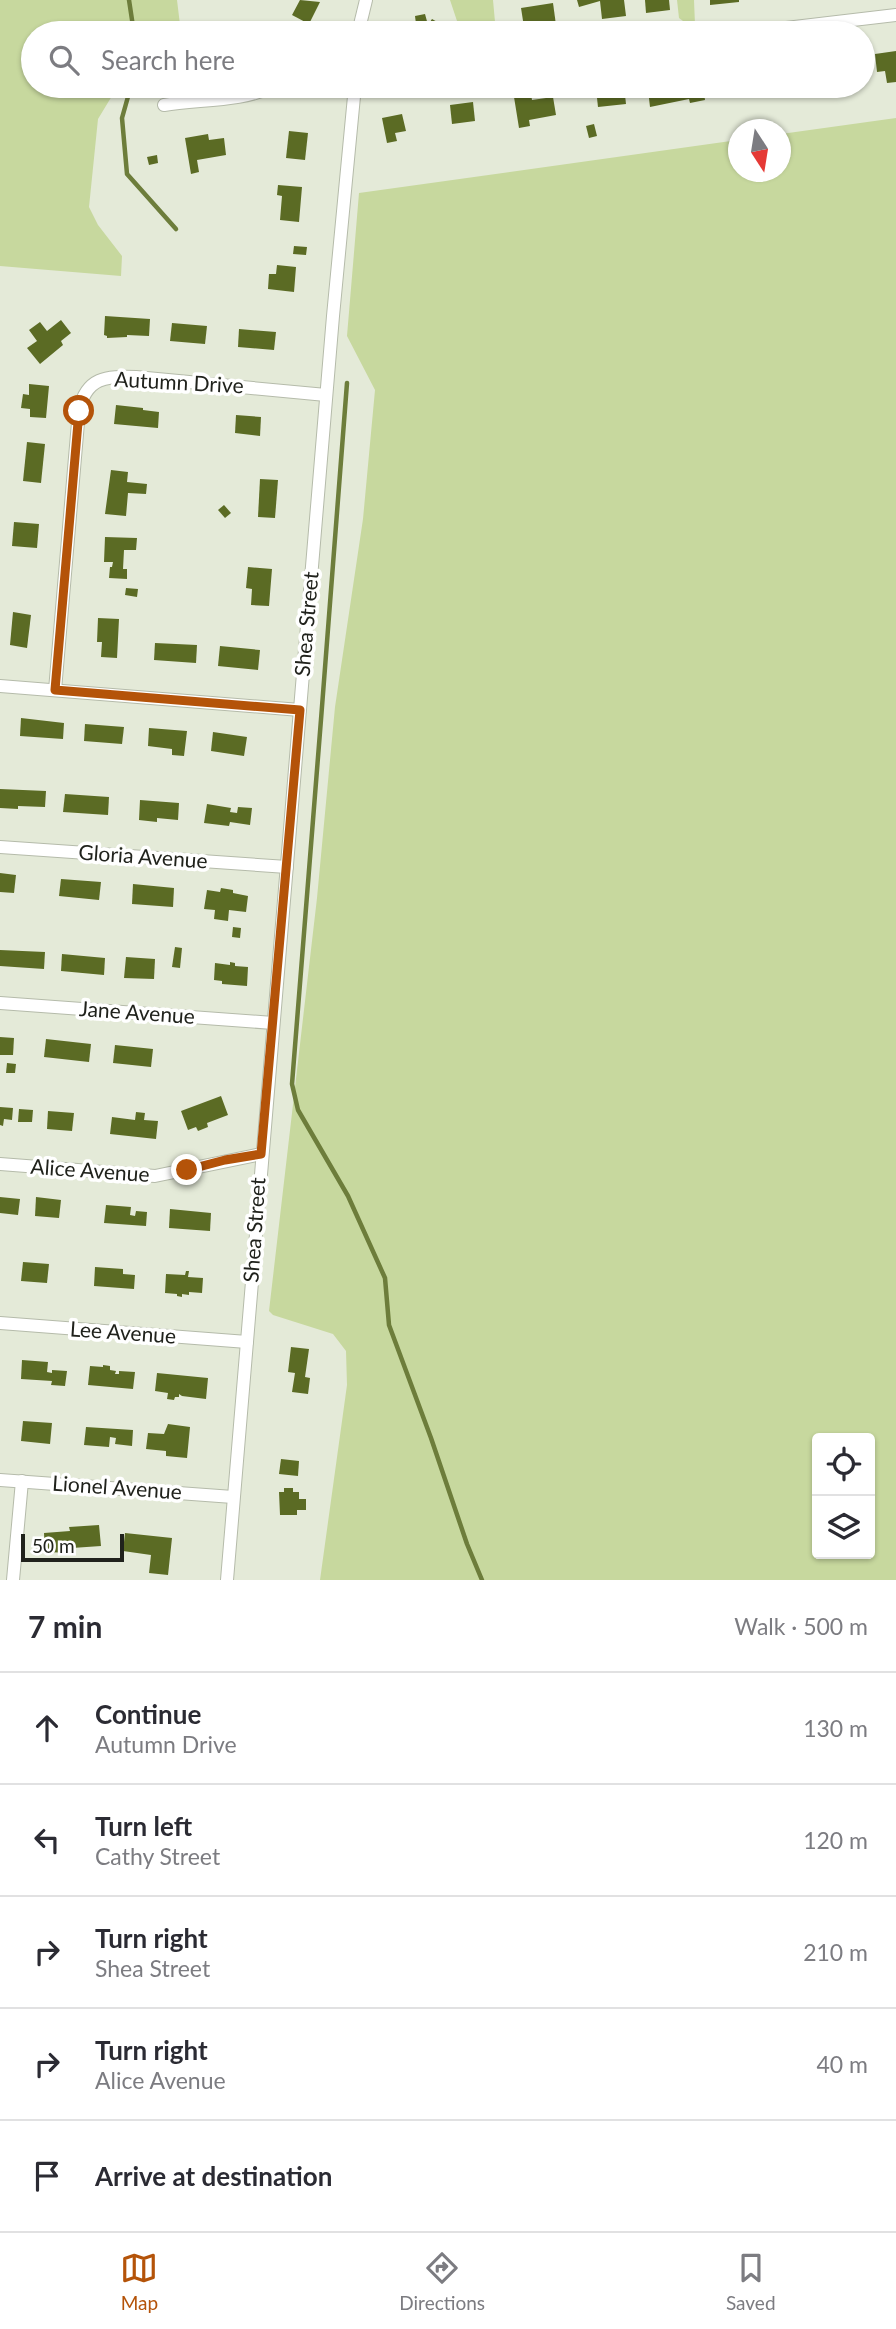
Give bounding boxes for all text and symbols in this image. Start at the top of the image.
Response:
search box [21,21,875,98]
icon: search [45,41,83,79]
text: Search here [101,44,235,76]
north arrow [728,119,791,182]
street label: Autumn Drive [114,366,244,397]
route start [63,395,94,426]
street label: Shea Street [288,570,323,677]
street label: Gloria Avenue [78,839,209,872]
street label: Jane Avenue [78,995,196,1028]
street label: Alice Avenue [30,1153,150,1186]
route end [171,1154,202,1185]
street label: Shea Street [237,1176,270,1283]
street label: Lee Avenue [69,1315,177,1348]
map controls [812,1433,875,1559]
button: locate [812,1433,875,1496]
street label: Lionel Avenue [52,1470,183,1503]
button: layers [812,1496,875,1559]
scale bar [21,1531,124,1563]
text: 50 m [32,1534,75,1557]
text: 7 min [28,1608,102,1644]
text: Walk · 500 m [734,1612,868,1640]
text: Continue [95,1698,201,1730]
icon: ahead [28,1709,66,1747]
text: 130 m [803,1714,868,1742]
text: Autumn Drive [95,1730,237,1758]
text: Turn left [95,1810,192,1842]
icon: left [28,1821,66,1859]
text: 120 m [803,1826,868,1854]
text: Cathy Street [95,1842,220,1870]
text: Turn right [95,1922,208,1954]
icon: right [28,1933,66,1971]
text: 210 m [803,1938,868,1966]
text: Shea Street [95,1954,210,1982]
text: Turn right [95,2034,208,2066]
icon: right [28,2045,66,2083]
text: 40 m [817,2050,868,2078]
text: Alice Avenue [95,2066,226,2094]
icon: arrive [28,2157,66,2195]
text: Arrive at destination [95,2160,332,2192]
tab: Map [120,2249,158,2314]
tab: Directions [399,2249,485,2314]
tab: Saved [726,2249,776,2314]

